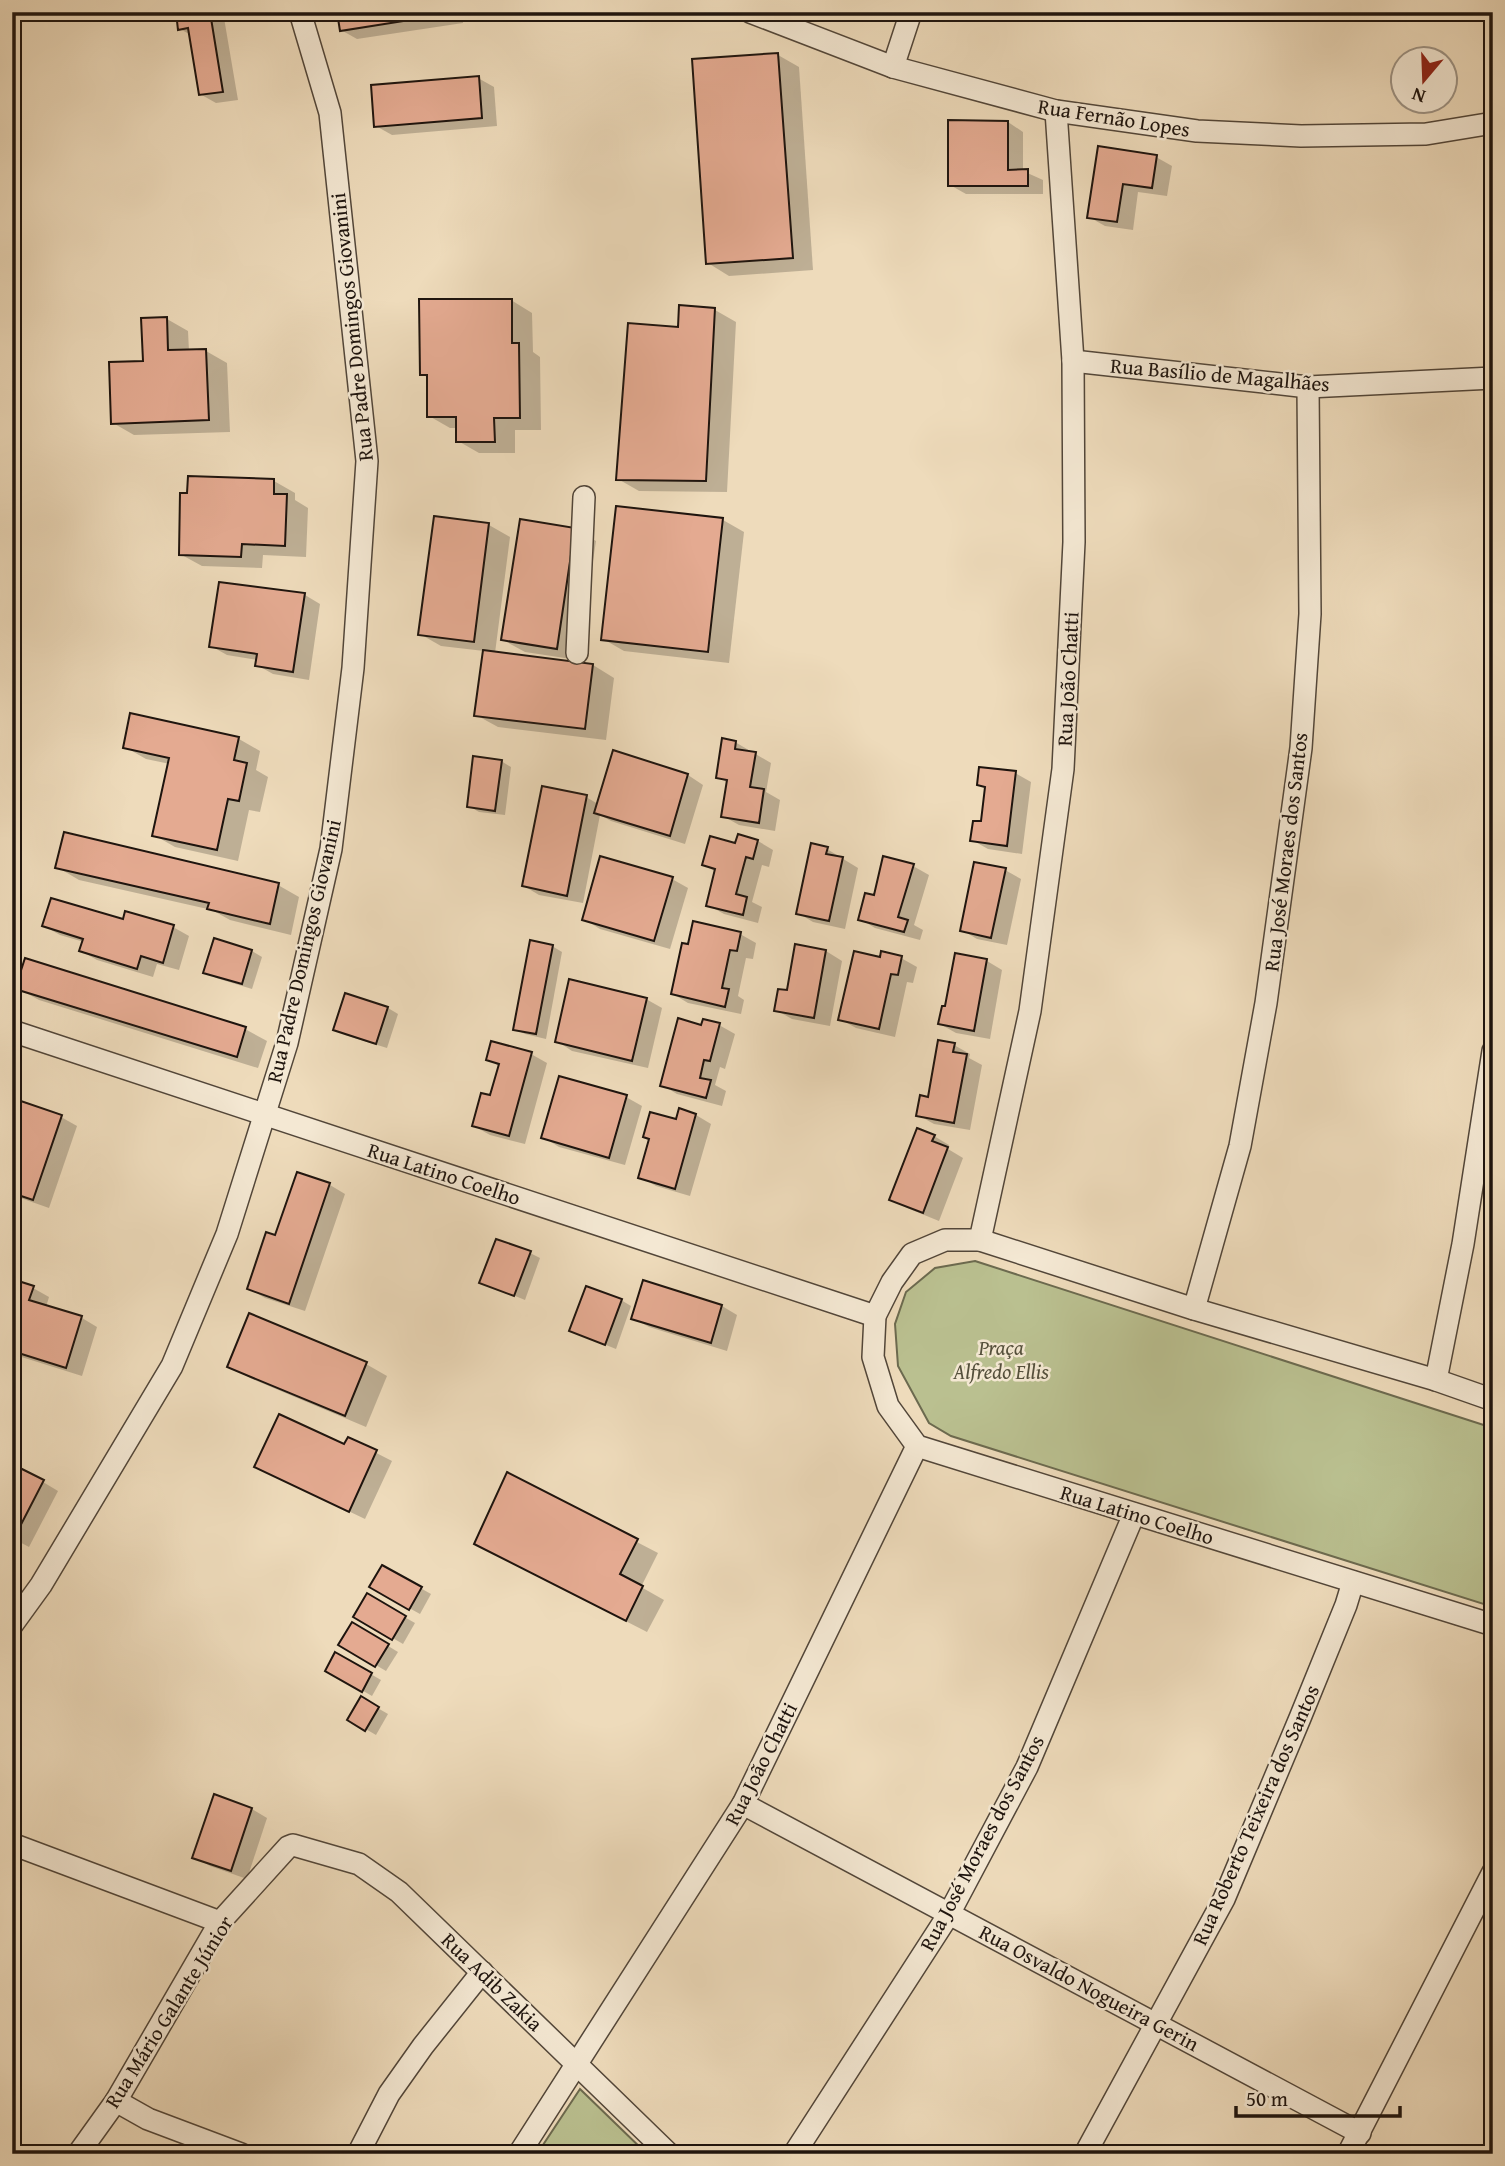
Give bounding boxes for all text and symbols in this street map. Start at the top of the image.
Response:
north arrow [1390,46,1460,116]
text: N [1408,81,1429,111]
street label: Rua Fernão Lopes [1036,90,1192,145]
street label: Rua Padre Domingos Giovanini [322,191,381,463]
street label: Rua Basílio de Magalhães [1109,349,1331,400]
street label: Rua João Chatti [1049,611,1087,747]
street label: Rua José Moraes dos Santos [1255,731,1316,973]
street label: Rua Padre Domingos Giovanini [258,816,349,1086]
street label: Rua Latino Coelho [364,1134,525,1213]
park label: Praça Alfredo Ellis [952,1332,1049,1387]
street label: Rua Latino Coelho [1057,1476,1218,1553]
street label: Rua Roberto Teixeira dos Santos [1184,1680,1327,1950]
street label: Rua João Chatti [716,1697,805,1831]
street label: Rua José Moraes dos Santos [911,1729,1052,1956]
street label: Rua Mário Galante Júnior [97,1909,241,2114]
street label: Rua Osvaldo Nogueira Gerin [974,1916,1205,2059]
street label: Rua Adib Zakia [435,1925,550,2038]
scale bar [1236,2075,1400,2119]
text: 50 m [1246,2083,1288,2114]

